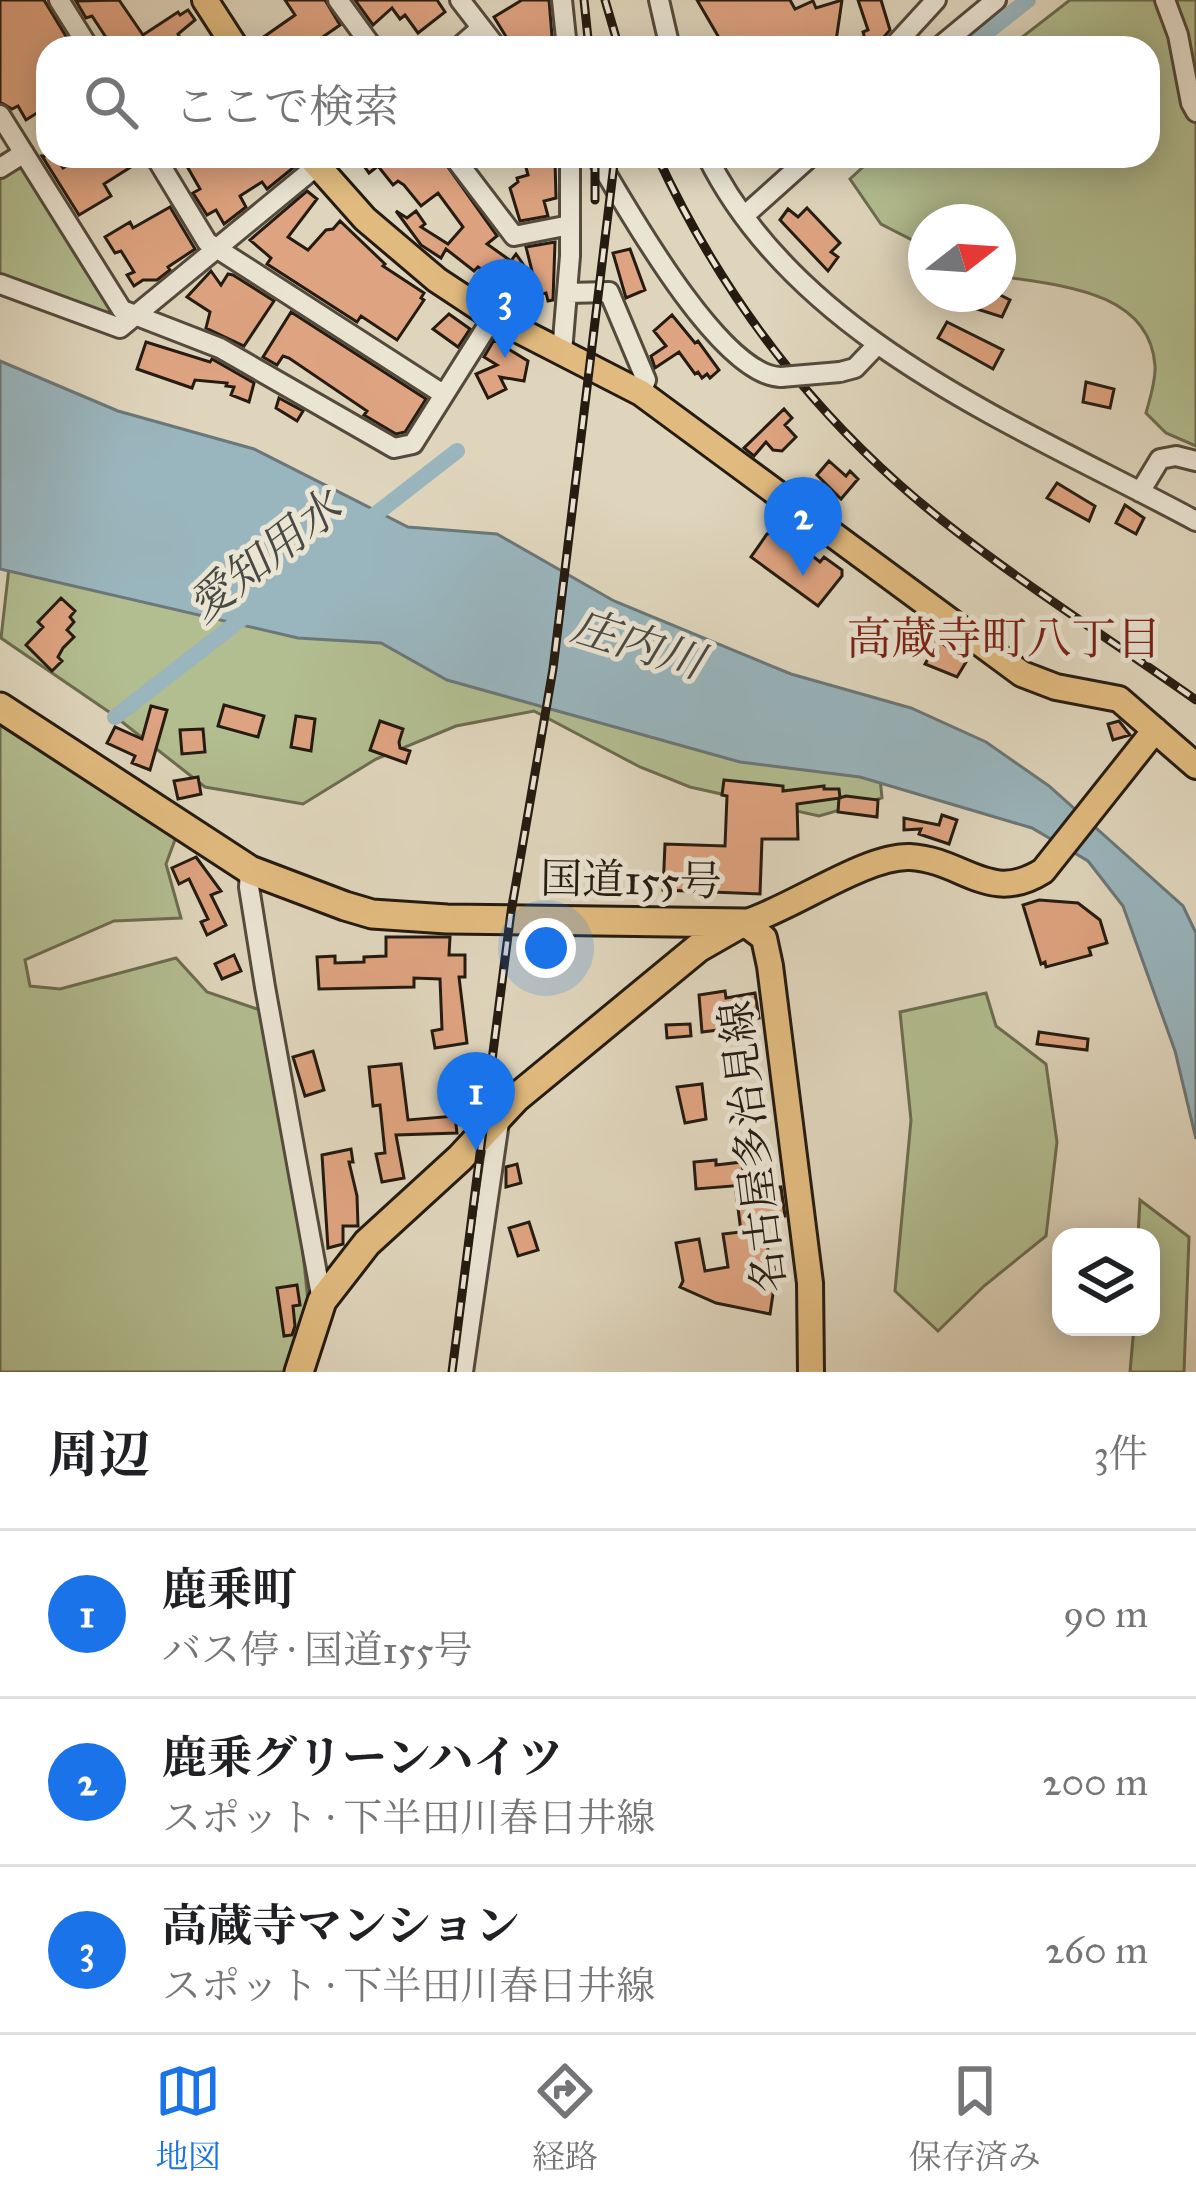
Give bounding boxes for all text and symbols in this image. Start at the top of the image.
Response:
search box [36,36,1160,168]
icon: search [78,69,144,135]
text: ここで検索 [174,79,399,134]
north arrow [908,204,1016,312]
pin: 3 [466,259,544,358]
water label: 愛知用水 [176,477,355,633]
pin: 2 [764,477,842,576]
water label: 庄内川 [565,597,715,691]
district label: 高蔵寺町八丁目 [846,611,1162,666]
street label: 国道155号 [540,852,722,908]
your location [516,918,576,978]
street label: 名古屋多治見線 [709,998,797,1296]
pin: 1 [437,1052,515,1151]
map controls [1052,1228,1160,1336]
button: layers [1052,1228,1160,1336]
text: 周辺 [48,1424,150,1486]
text: 3件 [1093,1430,1148,1478]
text: 鹿乗町 [162,1562,297,1617]
text: 1 [79,1590,95,1638]
text: 90 m [1063,1590,1148,1638]
text: バス停 · 国道155号 [162,1626,473,1674]
text: 鹿乗グリーンハイツ [162,1730,563,1785]
text: 2 [77,1758,97,1806]
text: 200 m [1042,1758,1148,1806]
text: スポット · 下半田川春日井線 [162,1794,655,1842]
text: 高蔵寺マンション [162,1898,520,1953]
text: 3 [79,1926,95,1974]
text: 260 m [1045,1926,1148,1974]
text: スポット · 下半田川春日井線 [162,1962,655,2010]
tab: 地図 [155,2058,221,2177]
tab: 経路 [532,2058,598,2177]
tab: 保存済み [909,2058,1041,2177]

